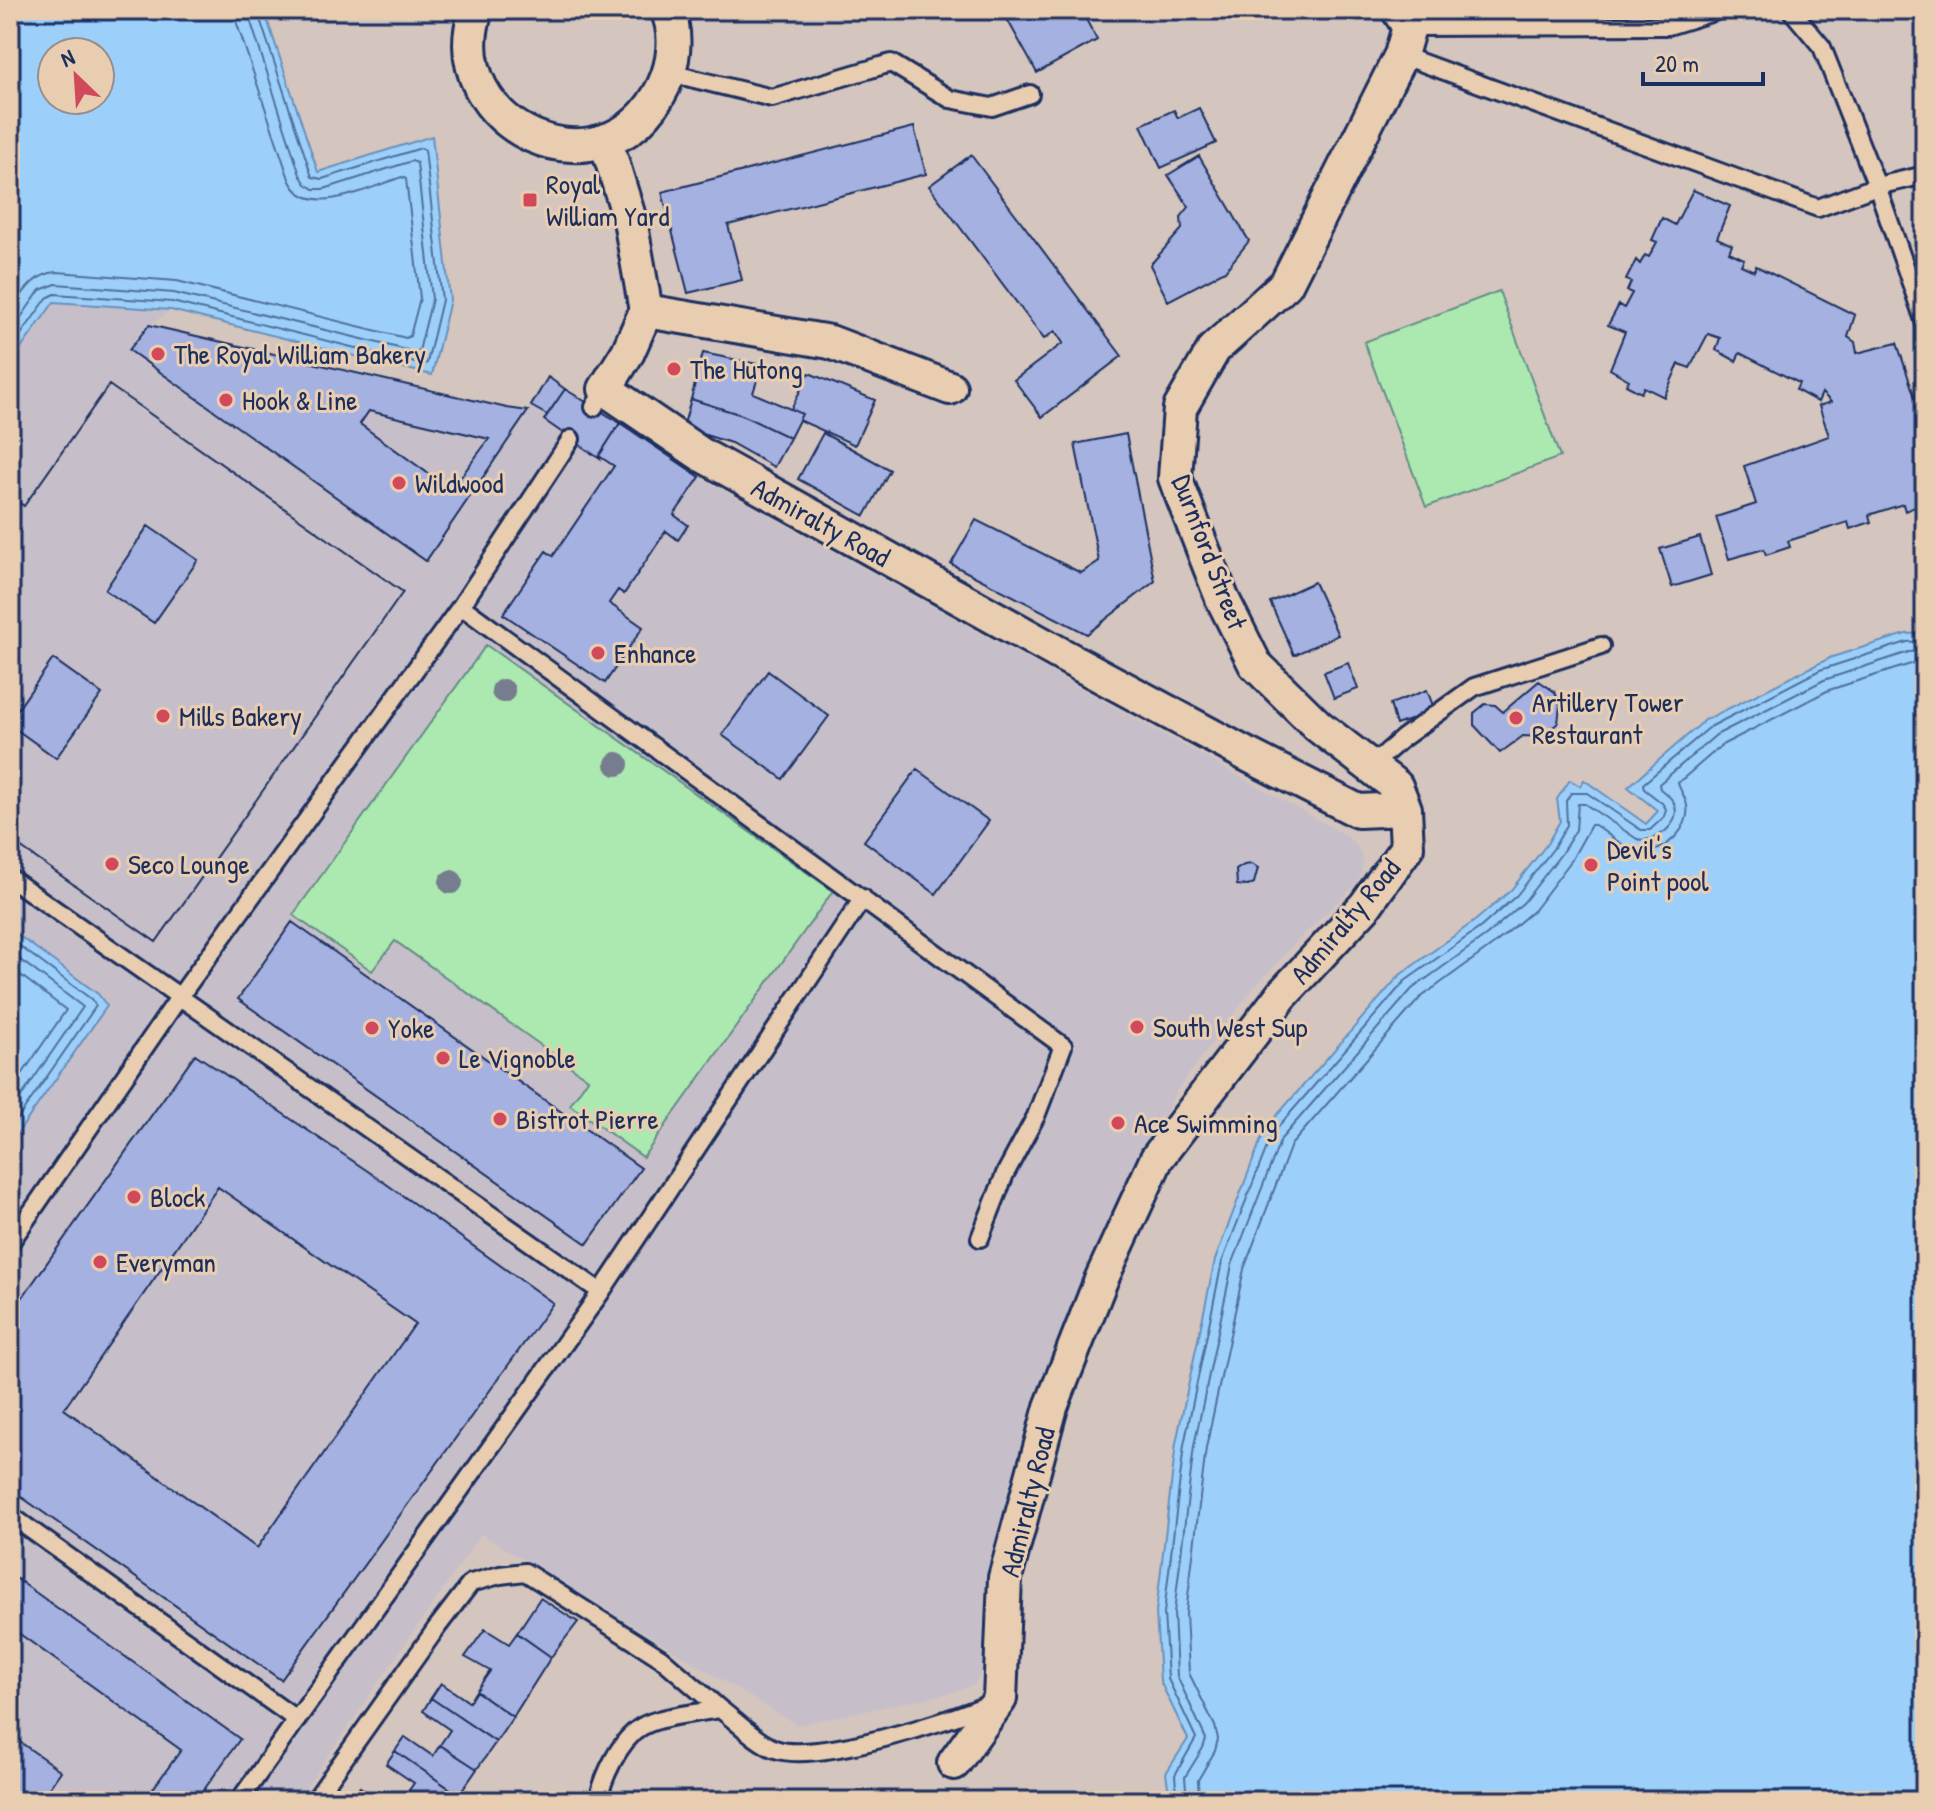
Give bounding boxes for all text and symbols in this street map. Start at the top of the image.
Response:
north arrow [36,36,116,116]
scale bar [1643,36,1763,86]
text: N [56,42,79,74]
text: 20 m [1655,47,1699,79]
place label: Royal William Yard [546,165,669,235]
marker: Royal William Yard [521,191,539,209]
place label: The Royal William Bakery [174,335,426,373]
marker: The Royal William Bakery [149,345,167,363]
place label: The Hutong [690,350,803,388]
marker: The Hutong [665,360,683,378]
place label: Hook & Line [242,381,358,419]
marker: Hook & Line [217,391,235,409]
place label: Wildwood [415,464,503,502]
street label: Admiralty Road [745,468,897,576]
street label: Durnford Street [1163,469,1257,635]
marker: Wildwood [390,474,408,492]
place label: Enhance [614,634,696,672]
marker: Enhance [589,644,607,662]
place label: Artillery Tower Restaurant [1532,683,1684,753]
place label: Mills Bakery [179,697,302,735]
marker: Mills Bakery [154,707,172,725]
marker: Artillery Tower Restaurant [1507,709,1525,727]
place label: Devil's Point pool [1607,830,1709,900]
place label: Seco Lounge [128,845,250,883]
street label: Admiralty Road [1281,850,1409,992]
marker: Seco Lounge [103,855,121,873]
marker: Devil's Point pool [1582,856,1600,874]
place label: South West Sup [1153,1008,1307,1046]
place label: Yoke [388,1009,434,1047]
marker: South West Sup [1128,1018,1146,1036]
marker: Yoke [363,1019,381,1037]
place label: Le Vignoble [459,1039,576,1077]
marker: Le Vignoble [434,1049,452,1067]
place label: Bistrot Pierre [516,1100,659,1138]
place label: Ace Swimming [1134,1104,1278,1142]
marker: Bistrot Pierre [491,1110,509,1128]
marker: Ace Swimming [1109,1114,1127,1132]
place label: Block [150,1178,206,1216]
marker: Block [125,1188,143,1206]
place label: Everyman [116,1243,216,1281]
marker: Everyman [91,1253,109,1271]
street label: Admiralty Road [990,1423,1064,1581]

